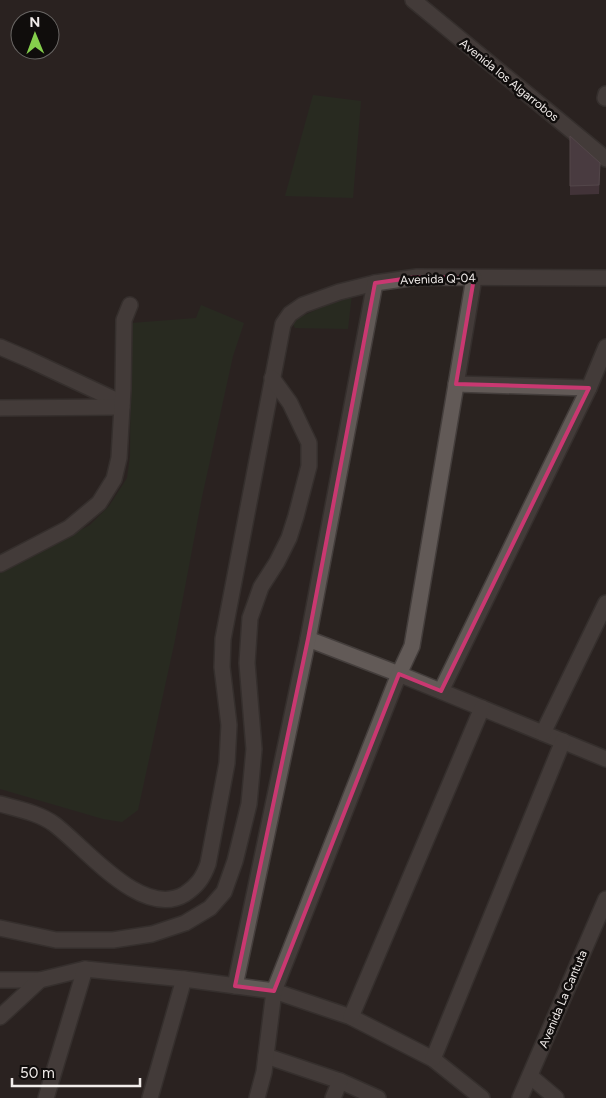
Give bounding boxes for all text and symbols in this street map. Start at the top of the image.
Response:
north arrow [10,10,60,60]
text: N [29,14,40,31]
street label: Avenida los Algarrobos [457,36,562,124]
street label: Avenida Q-04 [400,271,477,287]
street label: Avenida La Cantuta [536,948,590,1050]
scale bar [12,1056,140,1088]
text: 50 m [20,1064,55,1082]

